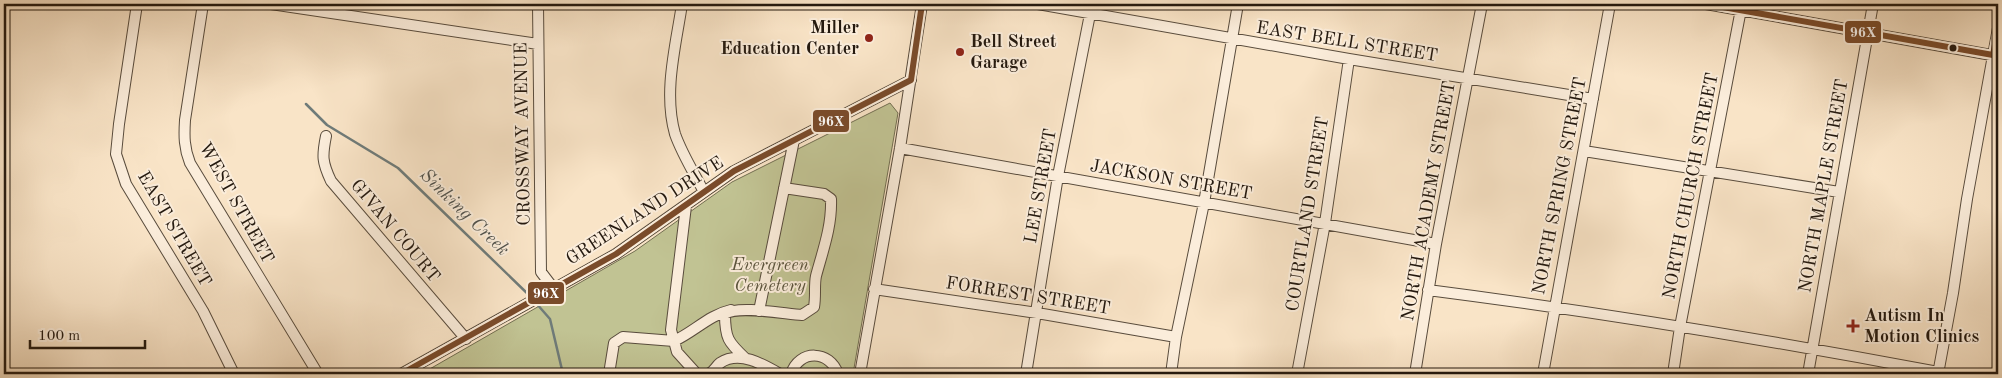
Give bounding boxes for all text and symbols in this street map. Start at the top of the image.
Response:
place label: Miller Education Center [720,19,859,58]
street label: EAST BELL STREET [1255,19,1439,65]
line badge: 96X [1844,20,1882,44]
text: 96X [1850,26,1877,40]
marker: Miller Education Center [863,32,875,44]
place label: Bell Street Garage [970,33,1057,72]
street label: CROSSWAY AVENUE [512,42,534,226]
unlabelled marker [1948,43,1958,53]
marker: Bell Street Garage [954,46,966,58]
street label: NORTH CHURCH STREET [1660,71,1722,301]
street label: NORTH SPRING STREET [1530,76,1590,296]
street label: NORTH MAPLE STREET [1796,78,1852,294]
street label: NORTH ACADEMY STREET [1399,80,1459,322]
line badge: 96X [812,109,850,133]
text: 96X [818,115,845,129]
street label: COURTLAND STREET [1284,115,1332,313]
street label: LEE STREET [1022,127,1060,245]
street label: WEST STREET [195,139,277,267]
street label: GREENLAND DRIVE [563,153,727,269]
street label: JACKSON STREET [1088,157,1254,203]
water label: Sinking Creek [416,166,512,260]
street label: EAST STREET [134,168,214,290]
street label: GIVAN COURT [347,176,443,286]
park label: Evergreen Cemetery [730,256,809,295]
street label: FORREST STREET [944,274,1112,318]
line badge: 96X [527,281,565,305]
text: 96X [533,287,560,301]
place label: Autism In Motion Clinics [1864,307,1980,346]
scale bar [30,318,145,350]
marker: Autism In Motion Clinics [1846,319,1860,333]
text: 100 m [38,329,80,344]

